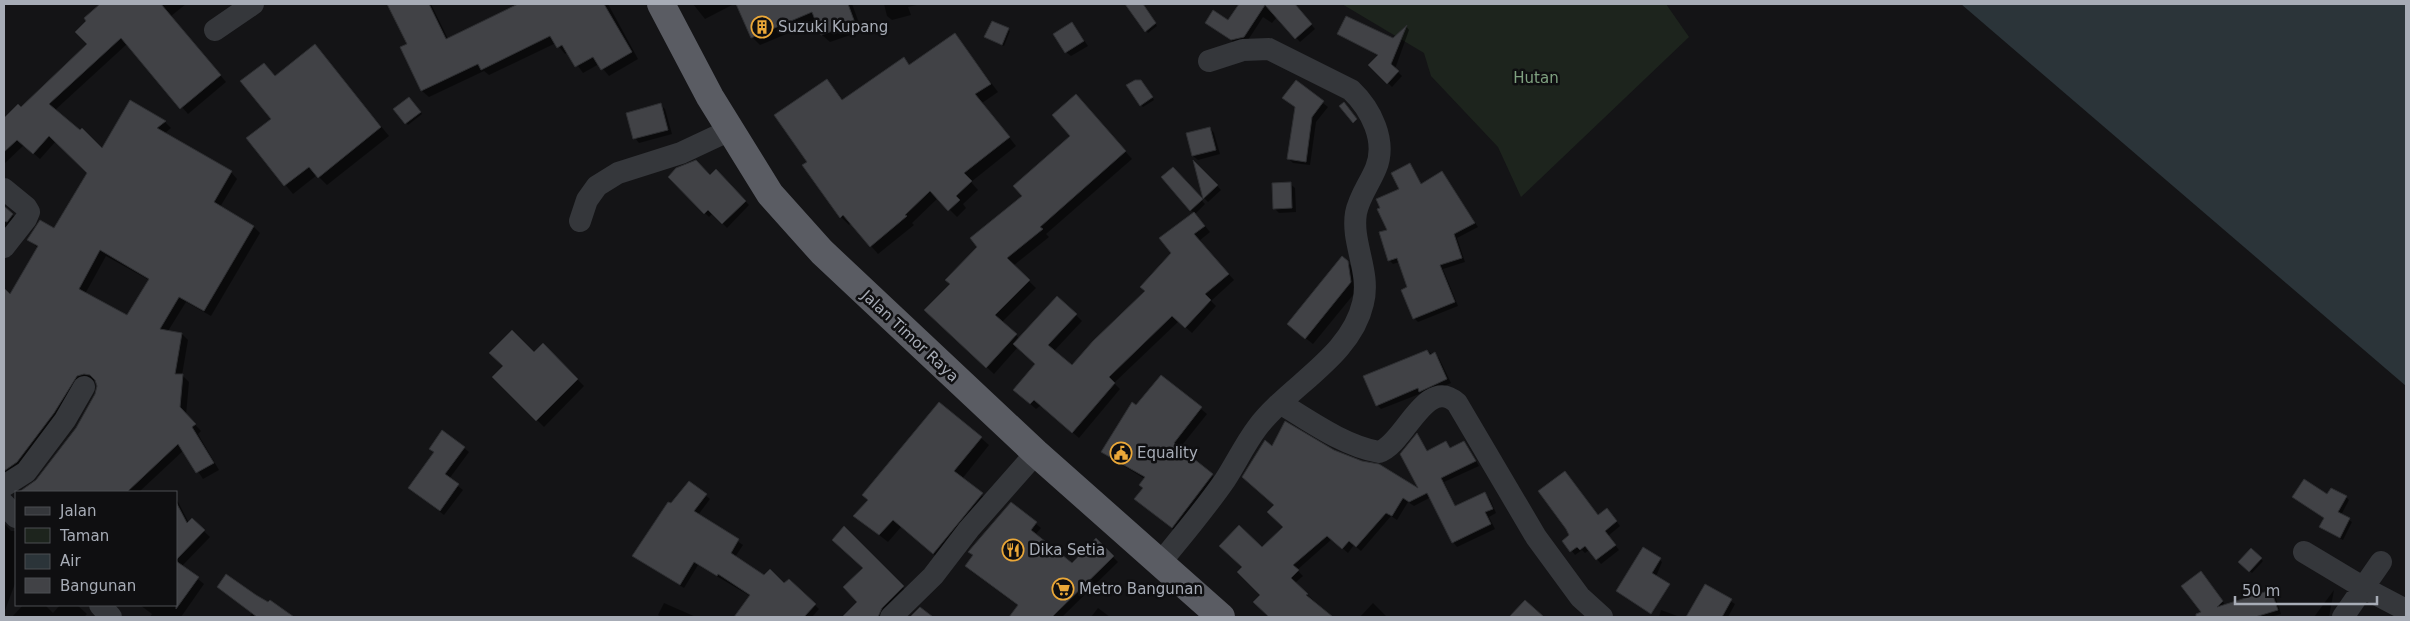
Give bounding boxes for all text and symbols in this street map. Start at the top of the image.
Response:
building icon: Suzuki Kupang [750,15,774,39]
place label: Suzuki Kupang [778,18,888,36]
park label: Hutan [1513,69,1559,87]
street label: Jalan Timor Raya [857,286,962,386]
public building icon: Equality [1109,441,1133,465]
place label: Equality [1137,444,1198,462]
legend [15,491,178,606]
text: Jalan [59,502,96,520]
text: Taman [59,527,109,545]
restaurant icon: Dika Setia [1001,538,1025,562]
place label: Dika Setia [1029,541,1105,559]
text: Air [60,552,81,570]
scale bar [2235,574,2378,606]
text: Bangunan [60,577,136,595]
supermarket icon: Metro Bangunan [1051,577,1075,601]
place label: Metro Bangunan [1079,580,1203,598]
text: 50 m [2242,582,2280,600]

